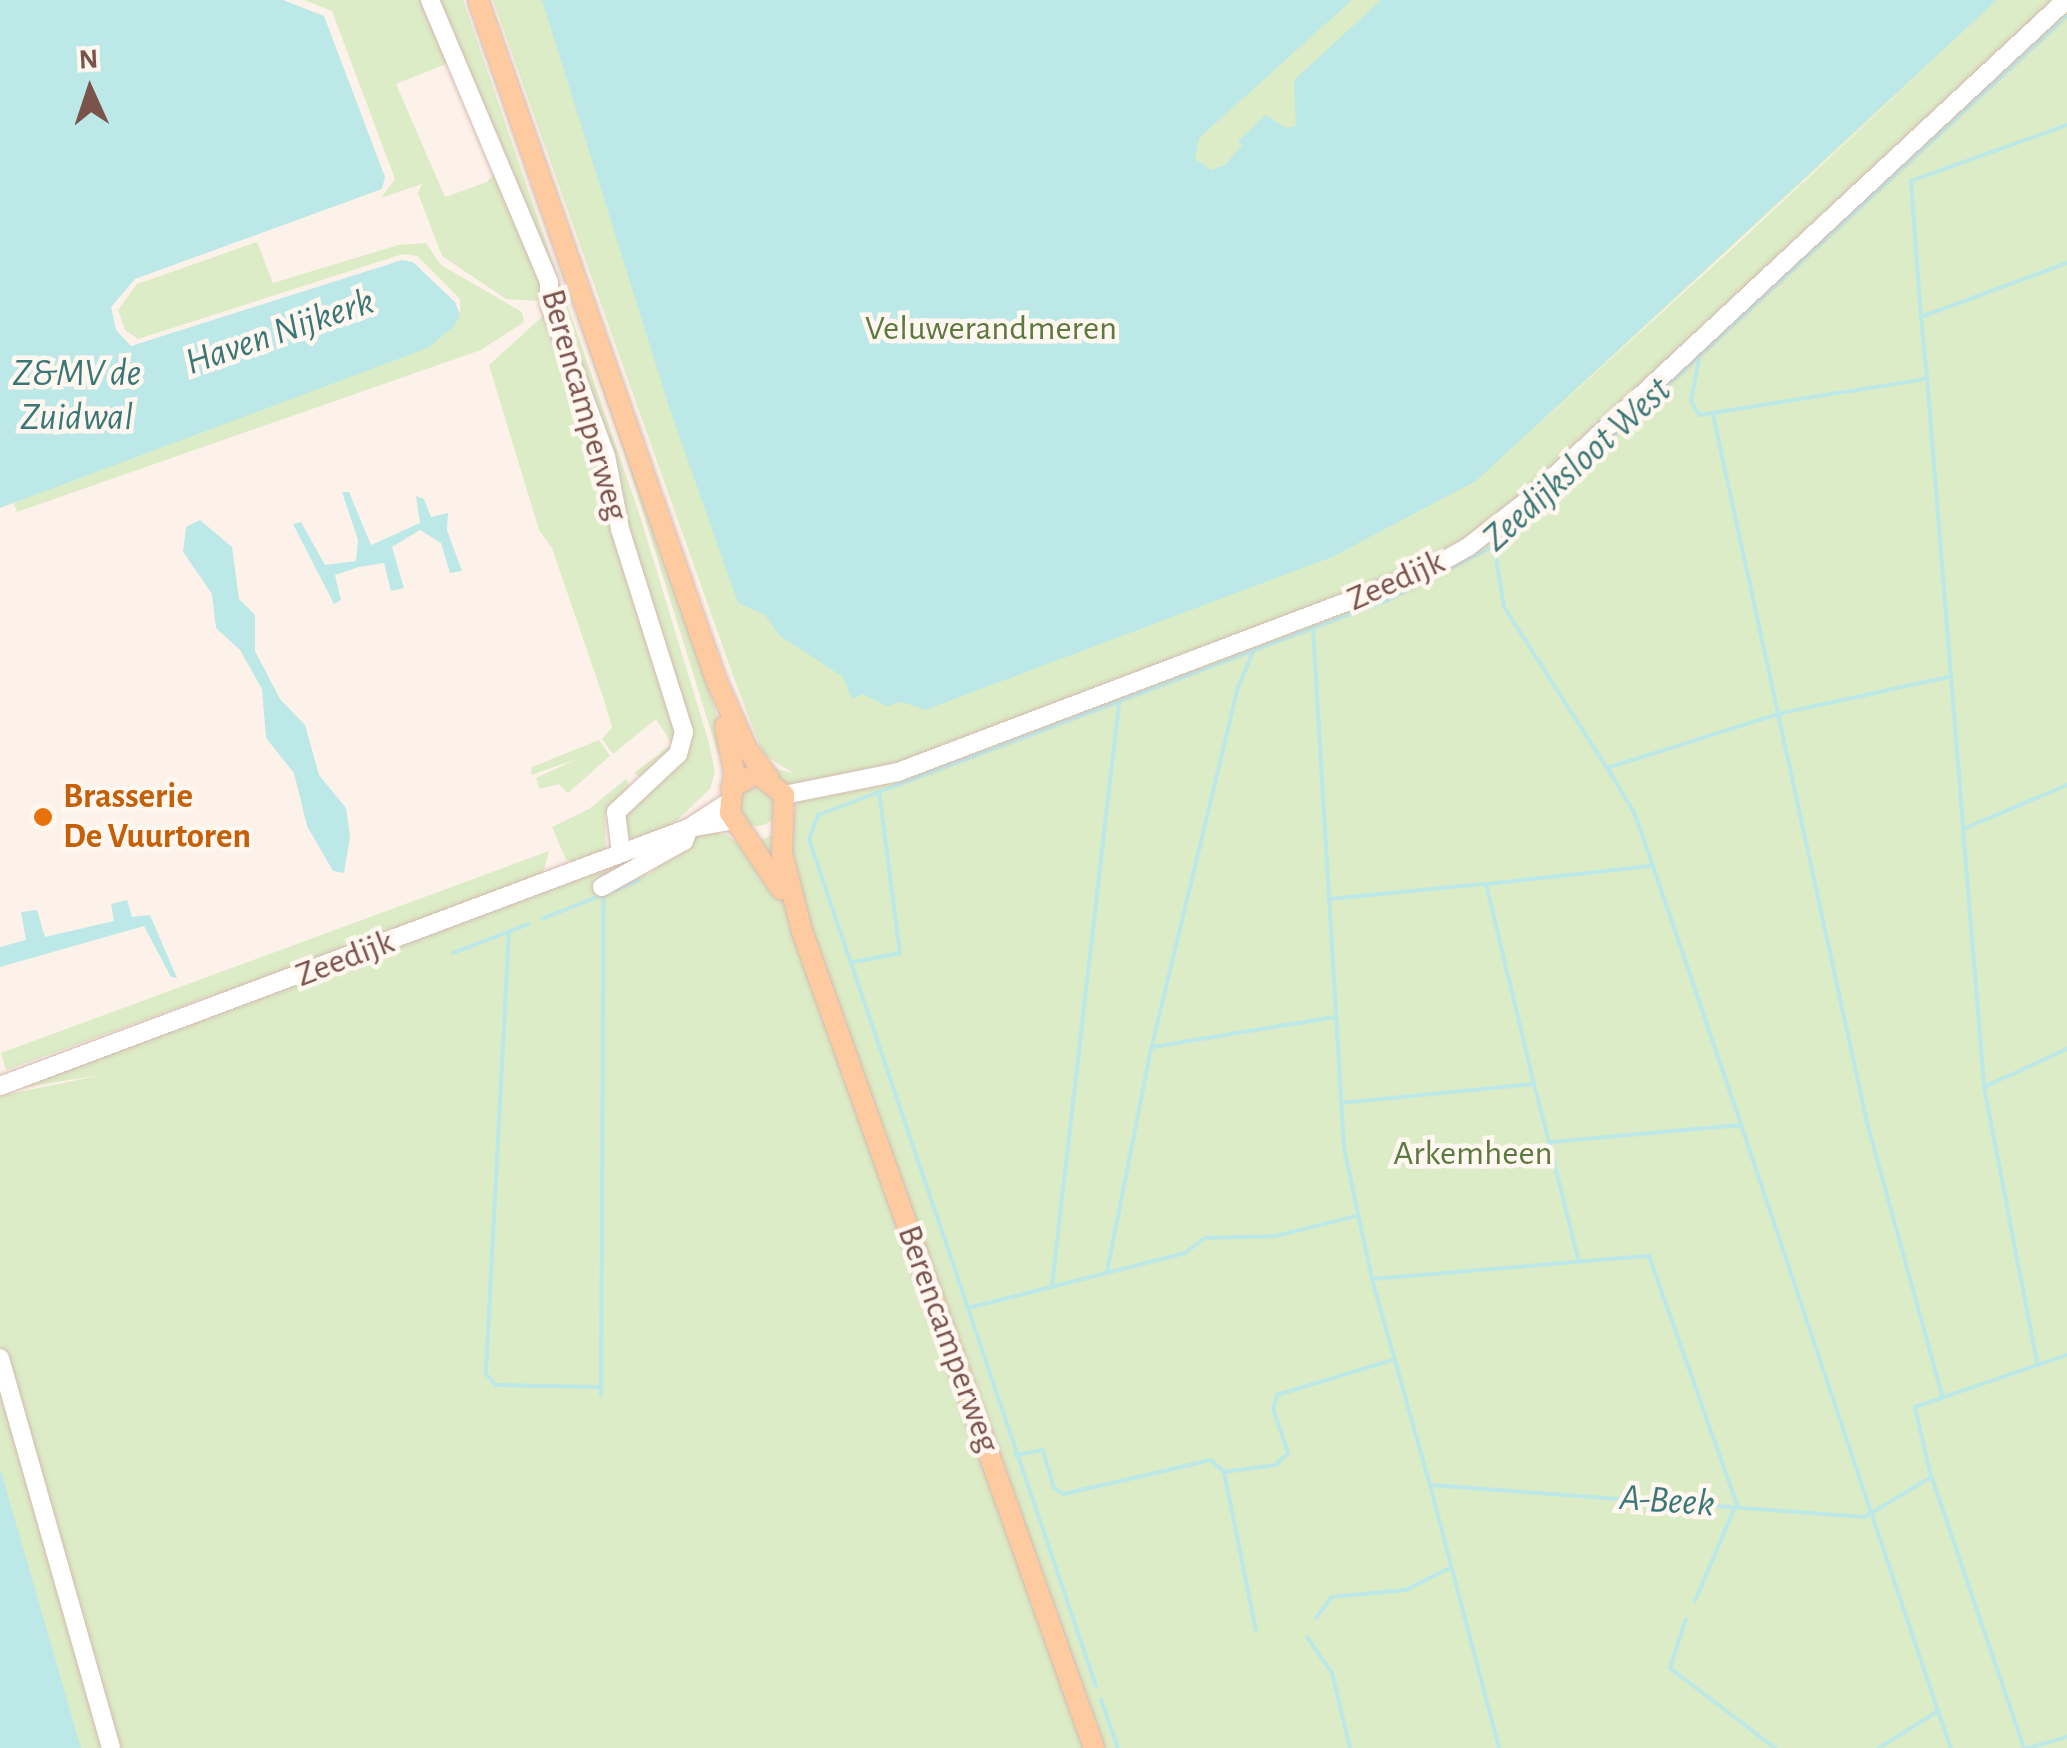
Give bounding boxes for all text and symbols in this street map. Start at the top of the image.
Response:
north arrow [40,40,140,140]
text: N [78,46,99,75]
water label: Haven Nijkerk [180,280,380,386]
street label: Berencamperweg [531,285,637,525]
park label: Veluwerandmeren [865,308,1117,350]
water label: Z&MV de Zuidwal [13,352,141,442]
water label: Zeedijksloot West [1474,368,1682,562]
street label: Zeedijk [1341,541,1451,621]
place label: Brasserie De Vuurtoren [63,776,251,858]
marker: Brasserie De Vuurtoren [32,806,54,828]
street label: Zeedijk [290,921,400,997]
park label: Arkemheen [1393,1133,1553,1175]
street label: Berencamperweg [887,1220,1009,1458]
water label: A-Beek [1618,1476,1716,1528]

